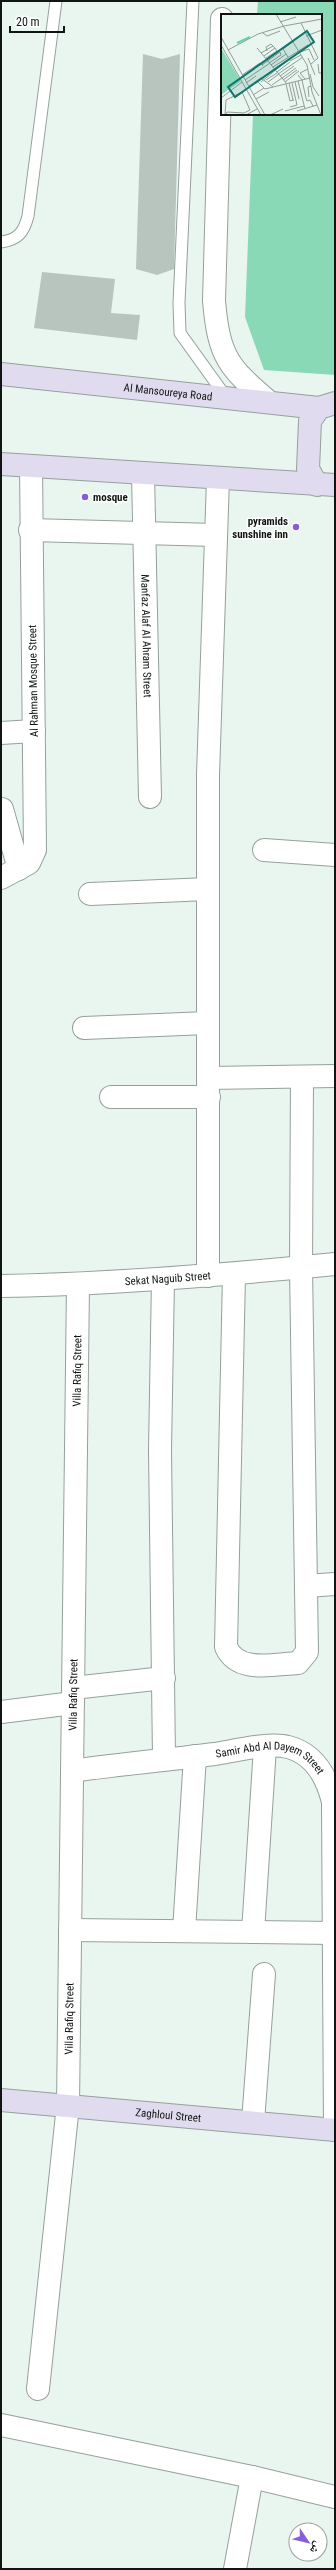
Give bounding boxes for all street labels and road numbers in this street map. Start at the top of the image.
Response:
street label: Al Mansoureya Road [123,381,213,404]
street label: Manfaz Alaf Al Ahram Street [138,574,154,698]
street label: Al Rahman Mosque Street [26,625,41,737]
street label: Sekat Naguib Street [125,1269,211,1288]
street label: Villa Rafiq Street [71,1335,84,1407]
street label: Villa Rafiq Street [67,1659,80,1731]
street label: Samir Abd Al Dayem Street [214,1739,327,1777]
street label: Villa Rafiq Street [63,1983,76,2055]
street label: Zaghloul Street [135,2106,202,2125]

